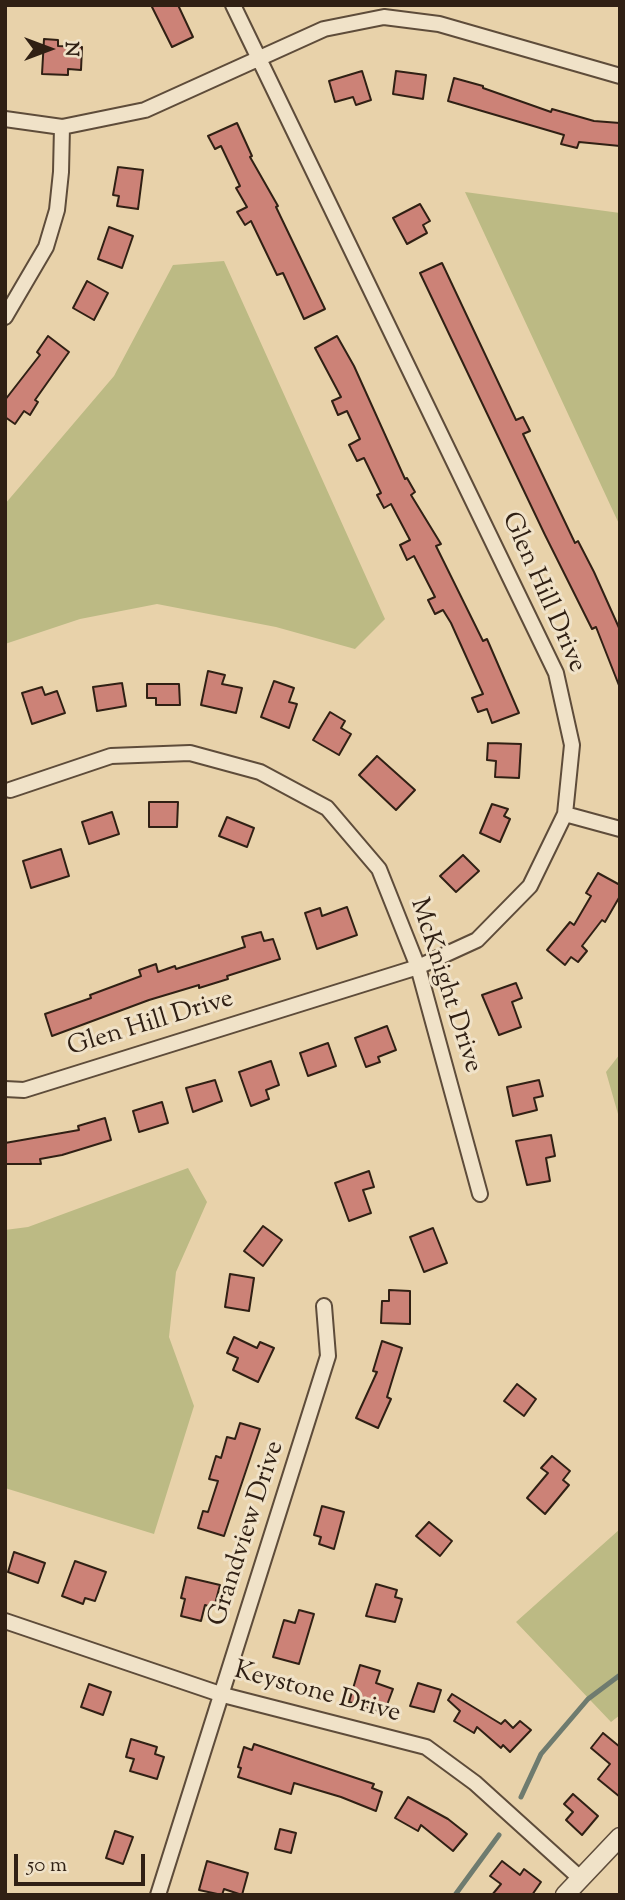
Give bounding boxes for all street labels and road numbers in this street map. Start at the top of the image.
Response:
street label: Glen Hill Drive [493,508,591,678]
street label: McKnight Drive [401,895,487,1077]
street label: Glen Hill Drive [64,985,238,1065]
street label: Grandview Drive [203,1438,293,1630]
street label: Keystone Drive [230,1657,404,1731]

